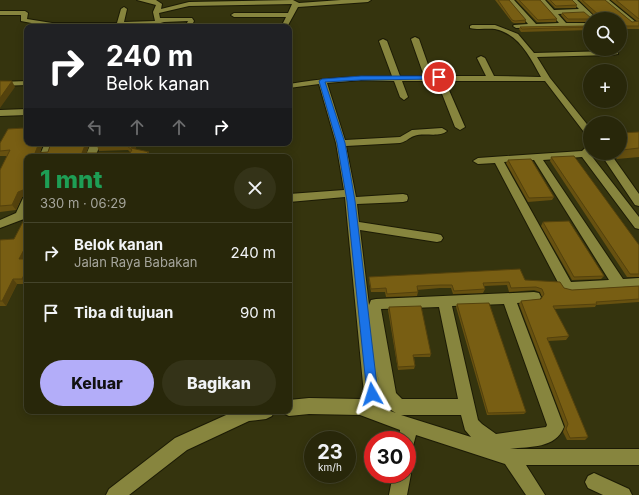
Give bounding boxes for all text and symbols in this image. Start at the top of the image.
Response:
map controls [583,12,627,160]
button: search [583,12,627,56]
text: 240 m [106,39,193,73]
icon: right [40,40,92,92]
pin [422,60,456,94]
button: + [583,64,627,108]
icon: arrive [428,66,450,88]
text: Belok kanan [106,73,210,94]
icon: left [84,116,106,138]
icon: ahead [126,116,148,138]
icon: ahead [168,116,190,138]
icon: right [210,116,232,138]
button: − [583,116,627,160]
text: 1 mnt [40,165,103,194]
button: close [234,167,276,209]
text: 330 m · 06:29 [40,195,126,211]
text: Belok kanan [74,235,163,254]
icon: right [40,242,62,264]
text: 240 m [231,243,276,262]
text: Jalan Raya Babakan [74,254,197,270]
icon: arrive [40,302,62,324]
text: Tiba di tujuan [74,303,173,322]
text: 90 m [240,303,276,322]
button: Keluar [40,360,154,406]
button: Bagikan [162,360,276,406]
position arrow [351,373,393,415]
speed limit sign: 30 [364,431,416,483]
text: 23 [317,440,343,464]
text: km/h [318,461,342,473]

